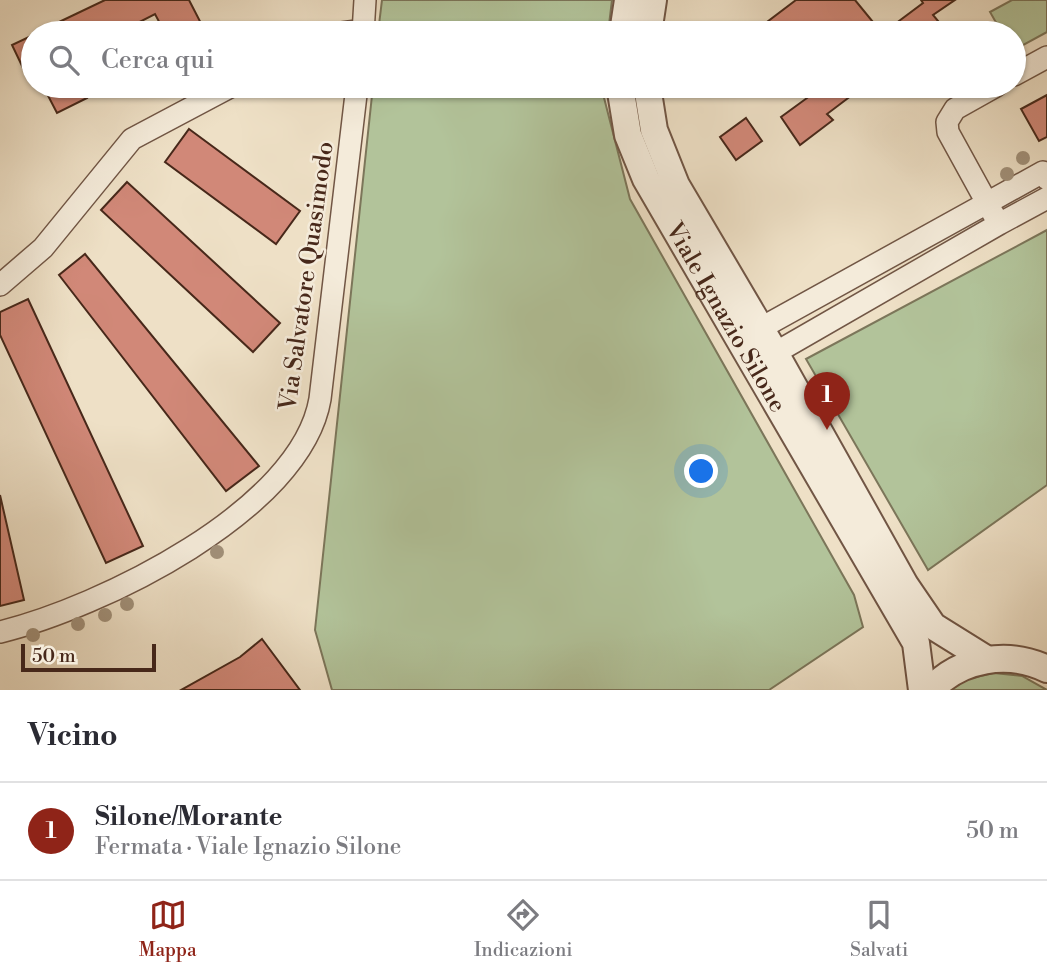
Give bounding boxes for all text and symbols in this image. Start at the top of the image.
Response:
search box [21,21,1026,98]
icon: search [45,41,83,79]
text: Cerca qui [101,44,214,76]
street label: Via Salvatore Quasimodo [273,140,341,414]
street label: Viale Ignazio Silone [658,216,792,418]
pin: 1 [804,372,850,430]
your location [684,454,718,488]
scale bar [21,641,156,673]
text: 50 m [32,644,76,668]
text: Vicino [28,717,118,755]
text: Silone/Morante [95,801,282,833]
text: 1 [45,817,57,845]
text: 50 m [966,817,1019,845]
text: Fermata · Viale Ignazio Silone [95,833,401,861]
tab: Mappa [139,896,197,962]
tab: Indicazioni [474,896,573,962]
tab: Salvati [850,896,908,962]

